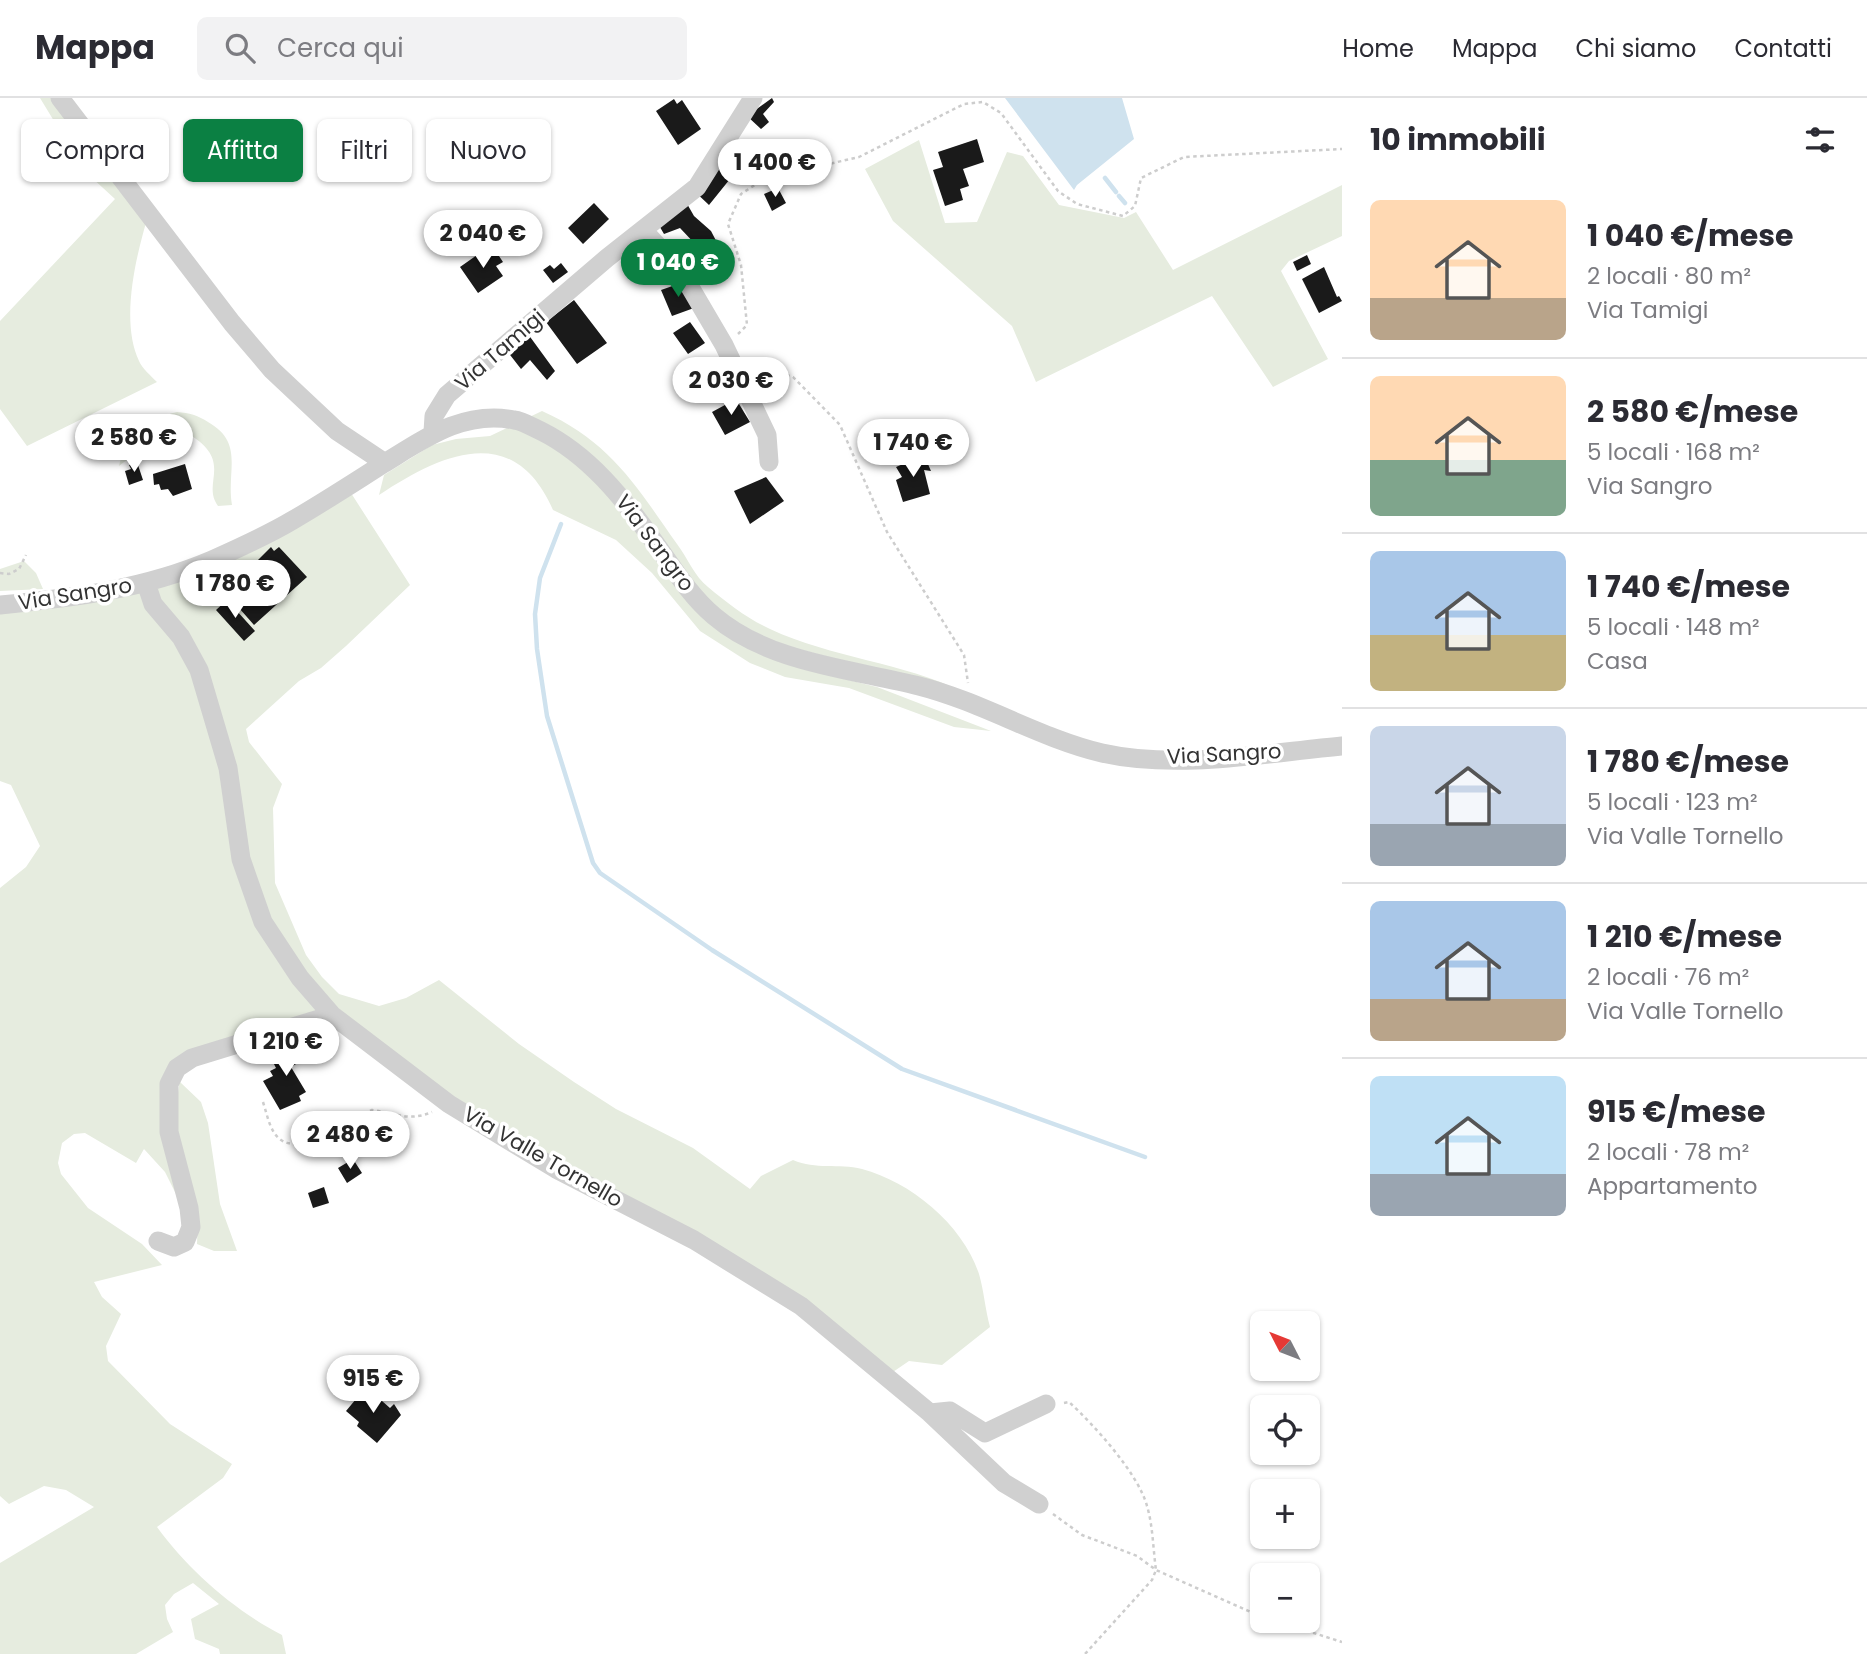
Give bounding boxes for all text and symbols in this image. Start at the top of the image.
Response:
search box [197,17,687,80]
text: Mappa [35,24,155,71]
icon: search [221,29,259,67]
text: Cerca qui [277,30,404,66]
text: Home [1342,32,1414,65]
text: Mappa [1452,32,1537,65]
text: Chi siamo [1575,32,1696,65]
text: Contatti [1734,32,1832,65]
text: 10 immobili [1370,118,1546,161]
chip: Compra [21,119,169,182]
chip: Affitta [183,119,303,182]
chip: Filtri [317,119,412,182]
chip: Nuovo [426,119,551,182]
icon: filters [1801,121,1839,159]
pin: 1 400 € [710,140,840,199]
text: 1 400 € [734,146,816,178]
pin: 2 040 € [418,211,548,270]
text: 1 040 €/mese [1587,214,1793,257]
text: 2 040 € [440,217,526,249]
icon: home [1426,228,1510,312]
pin: 1 040 € [613,240,743,299]
text: 1 040 € [637,246,719,278]
text: 2 locali · 80 m² [1587,260,1751,292]
text: Via Tamigi [1587,294,1708,326]
street label: Via Tamigi [448,302,551,397]
pin: 2 030 € [666,358,796,417]
text: 2 030 € [688,364,774,396]
text: 2 580 €/mese [1587,390,1798,433]
icon: home [1426,404,1510,488]
pin: 2 580 € [69,414,199,474]
pin: 1 740 € [848,420,978,479]
text: 2 580 € [91,421,177,453]
text: 1 740 € [873,426,953,458]
text: 5 locali · 168 m² [1587,436,1760,468]
text: Via Sangro [1587,470,1713,502]
street label: Via Sangro [609,488,701,597]
pin: 1 780 € [170,560,300,620]
text: 1 740 €/mese [1587,565,1790,608]
text: 1 780 € [196,567,274,599]
street label: Via Sangro [16,570,134,617]
icon: home [1426,579,1510,663]
text: 5 locali · 148 m² [1587,611,1760,643]
text: Casa [1587,645,1648,677]
street label: Via Sangro [1166,736,1282,771]
text: 1 780 €/mese [1587,740,1789,783]
icon: home [1426,754,1510,838]
text: 5 locali · 123 m² [1587,786,1758,818]
text: Via Valle Tornello [1587,820,1783,852]
text: 1 210 €/mese [1587,915,1782,958]
icon: home [1426,929,1510,1013]
text: 2 locali · 76 m² [1587,961,1749,993]
text: Via Valle Tornello [1587,995,1783,1027]
pin: 1 210 € [221,1018,351,1078]
text: 1 210 € [249,1025,323,1057]
text: 915 €/mese [1587,1090,1766,1133]
street label: Via Valle Tornello [458,1099,628,1214]
icon: home [1426,1104,1510,1188]
pin: 2 480 € [285,1112,415,1171]
text: 2 480 € [307,1118,393,1150]
text: 2 locali · 78 m² [1587,1136,1749,1168]
text: Appartamento [1587,1170,1757,1202]
north arrow [1250,1311,1320,1381]
map controls [1250,1311,1320,1633]
pin: 915 € [324,1356,422,1415]
text: 915 € [343,1362,403,1394]
button: locate [1250,1395,1320,1465]
button: + [1250,1479,1320,1549]
button: − [1250,1563,1320,1633]

